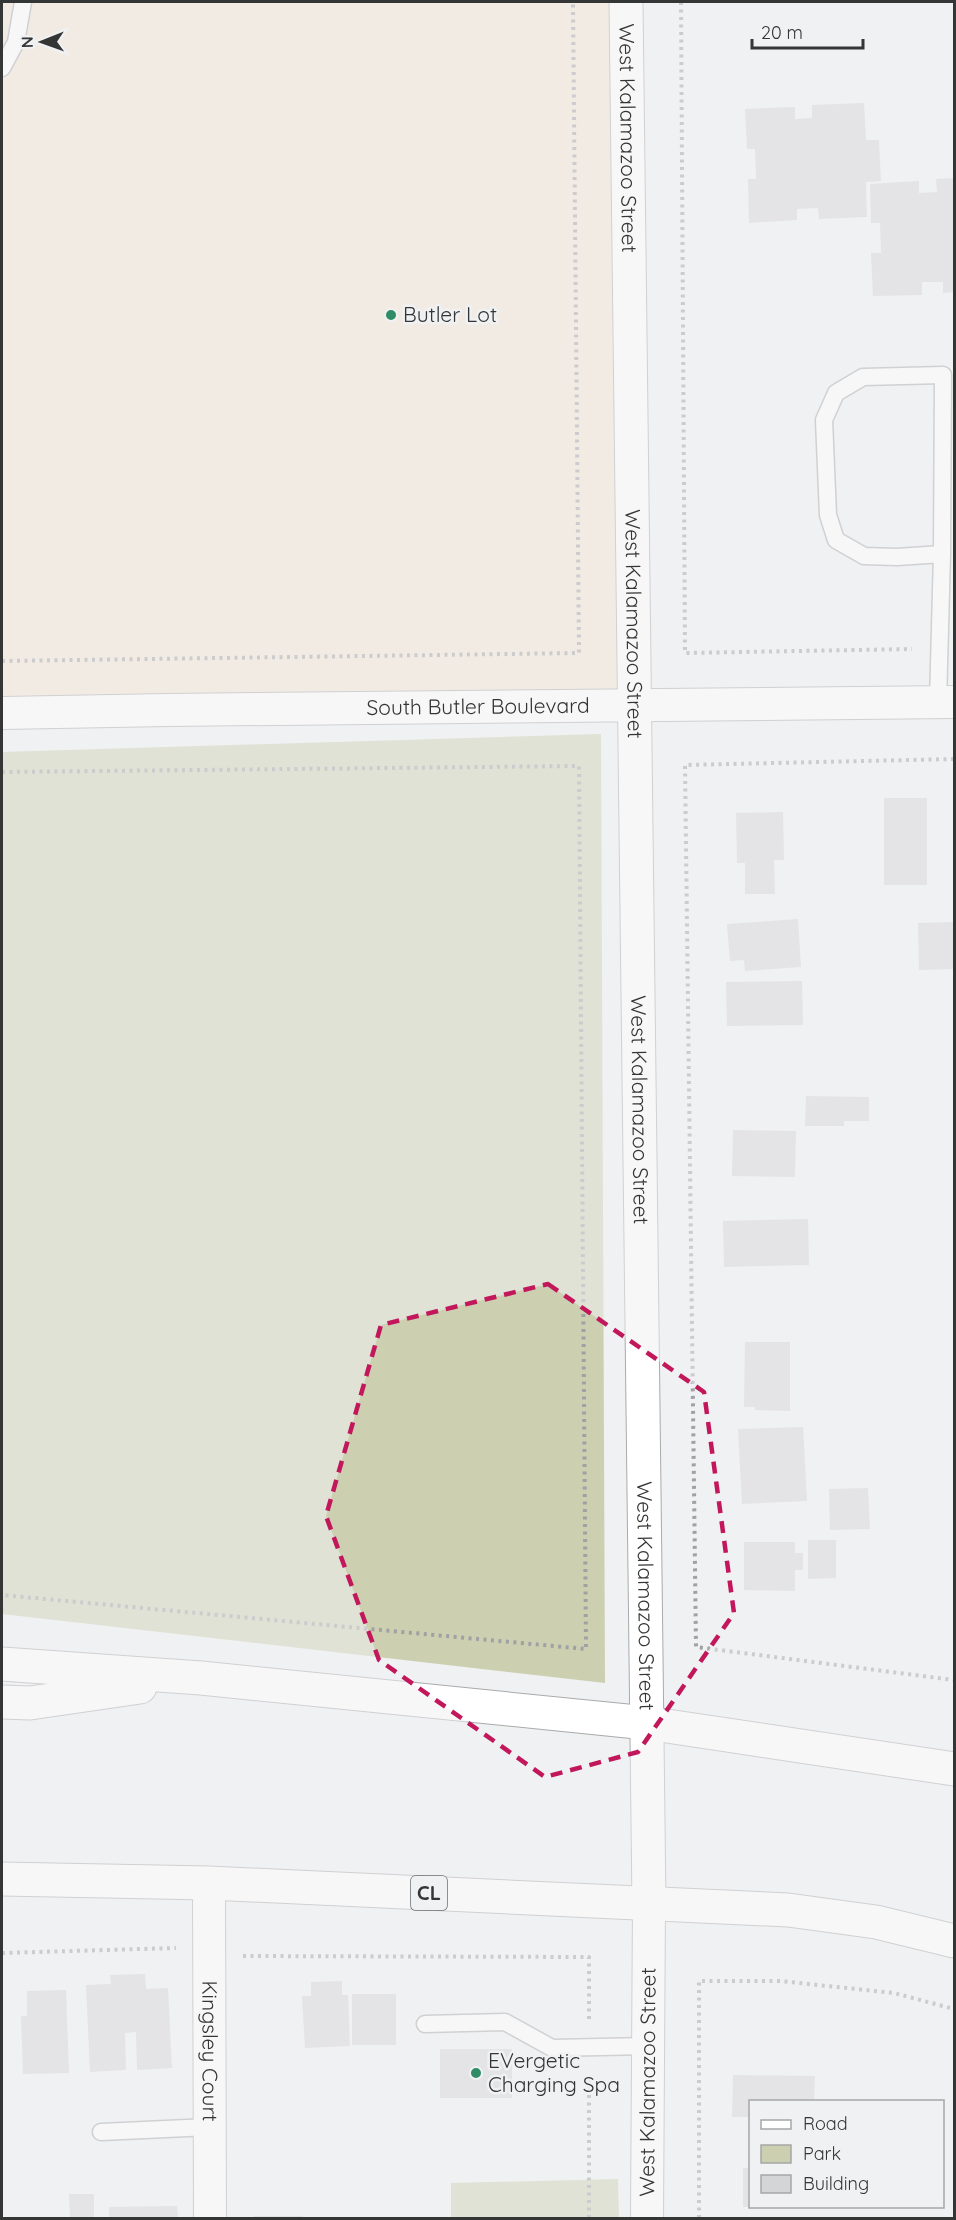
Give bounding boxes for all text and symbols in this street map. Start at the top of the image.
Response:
north arrow [12,12,72,72]
scale bar [752,12,863,50]
text: 20 m [761,21,803,44]
street label: West Kalamazoo Street [614,23,643,253]
text: N [17,36,37,48]
place label: Butler Lot [403,301,497,327]
marker: Butler Lot [384,308,398,322]
street label: West Kalamazoo Street [620,509,649,739]
street label: South Butler Boulevard [366,692,590,720]
street label: West Kalamazoo Street [626,995,655,1225]
street label: West Kalamazoo Street [632,1481,661,1711]
road number: CL [411,1876,447,1910]
street label: West Kalamazoo Street [633,1967,661,2197]
street label: Kingsley Court [197,1980,224,2122]
place label: EVergetic Charging Spa [488,2047,620,2097]
marker: EVergetic Charging Spa [469,2066,483,2080]
legend [749,2100,944,2208]
text: Road [803,2112,848,2135]
text: Park [803,2142,841,2165]
text: Building [803,2172,869,2195]

